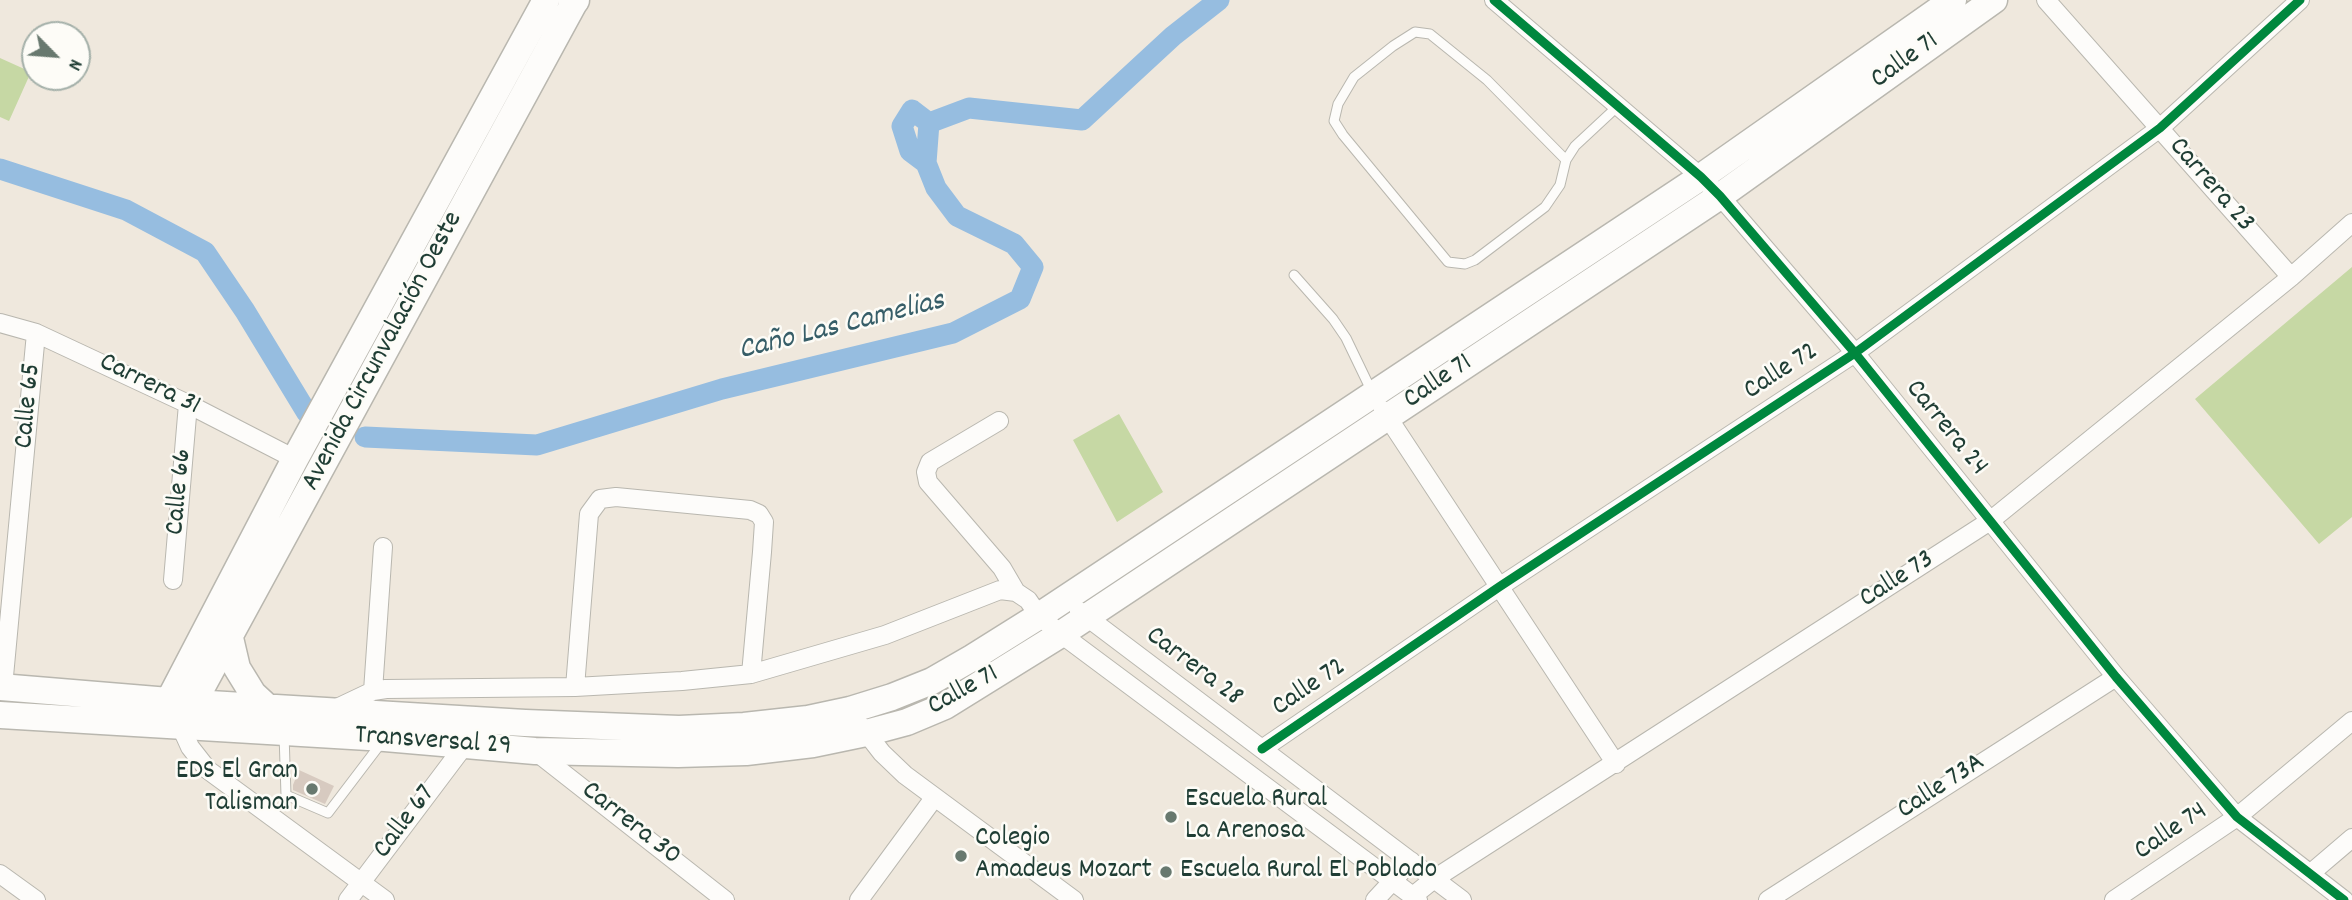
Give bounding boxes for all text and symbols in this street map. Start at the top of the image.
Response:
north arrow [21,21,91,91]
street label: Calle 71 [1865,26,1947,98]
text: N [59,54,88,74]
street label: Carrera 23 [2160,132,2260,240]
street label: Avenida Circunvalación Oeste [296,207,472,497]
water label: Caño Las Camelias [735,285,949,371]
street label: Calle 72 [1738,337,1826,409]
street label: Carrera 31 [93,347,205,425]
street label: Calle 71 [1398,348,1480,418]
street label: Calle 65 [10,362,50,450]
street label: Carrera 24 [1896,374,1994,484]
street label: Calle 66 [160,447,202,537]
street label: Calle 73 [1854,545,1942,617]
street label: Carrera 28 [1138,620,1248,716]
street label: Calle 72 [1267,652,1353,726]
street label: Calle 71 [923,659,1005,725]
street label: Transversal 29 [354,721,512,765]
street label: Calle 73A [1892,747,1992,829]
place label: EDS El Gran Talisman [176,756,298,822]
street label: Carrera 30 [573,776,687,874]
street label: Calle 67 [367,780,445,866]
marker: EDS El Gran Talisman [304,781,320,797]
place label: Escuela Rural La Arenosa [1185,784,1327,850]
street label: Calle 74 [2129,796,2215,870]
marker: Escuela Rural La Arenosa [1163,809,1179,825]
place label: Colegio Amadeus Mozart [975,823,1152,889]
marker: Colegio Amadeus Mozart [953,848,969,864]
place label: Escuela Rural El Poblado [1180,855,1437,889]
marker: Escuela Rural El Poblado [1158,864,1174,880]

